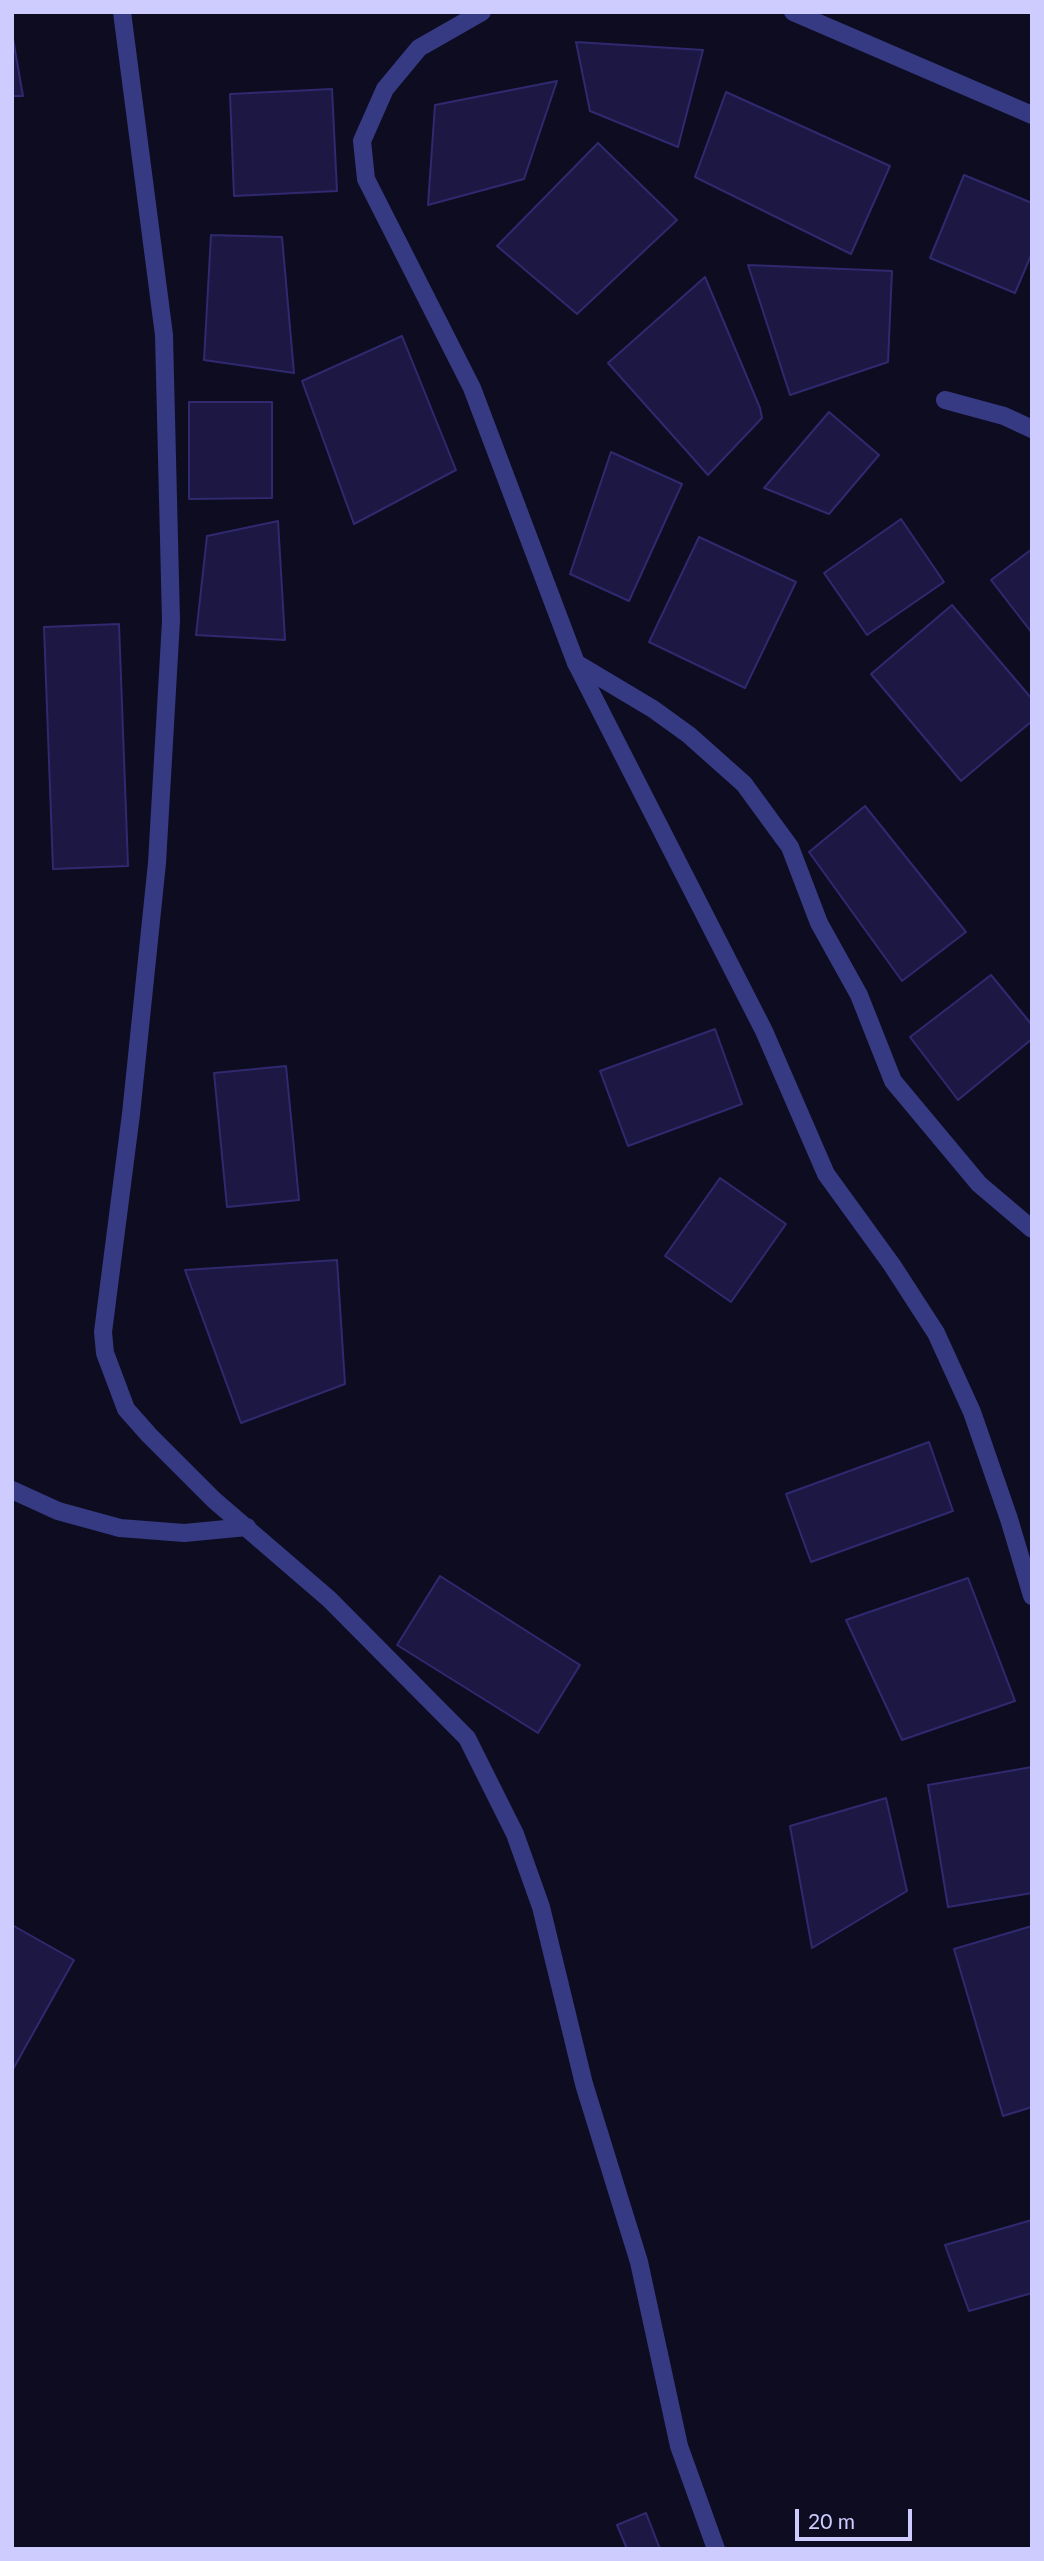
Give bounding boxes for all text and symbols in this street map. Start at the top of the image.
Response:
scale bar [799,2494,916,2538]
text: 20 m [808,2508,855,2533]

